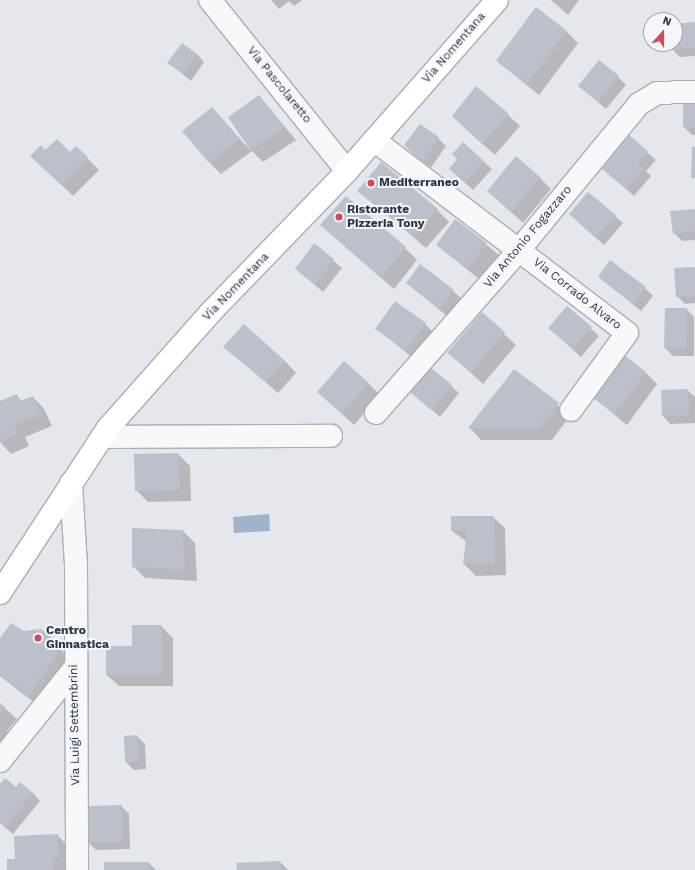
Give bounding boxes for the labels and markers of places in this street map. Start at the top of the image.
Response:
place label: Mediterraneo [379,176,459,190]
marker: Mediterraneo [366,178,376,188]
place label: Ristorante Pizzeria Tony [347,203,425,231]
marker: Ristorante Pizzeria Tony [334,212,344,222]
place label: Centro Ginnastica [46,624,109,652]
marker: Centro Ginnastica [33,633,43,643]

